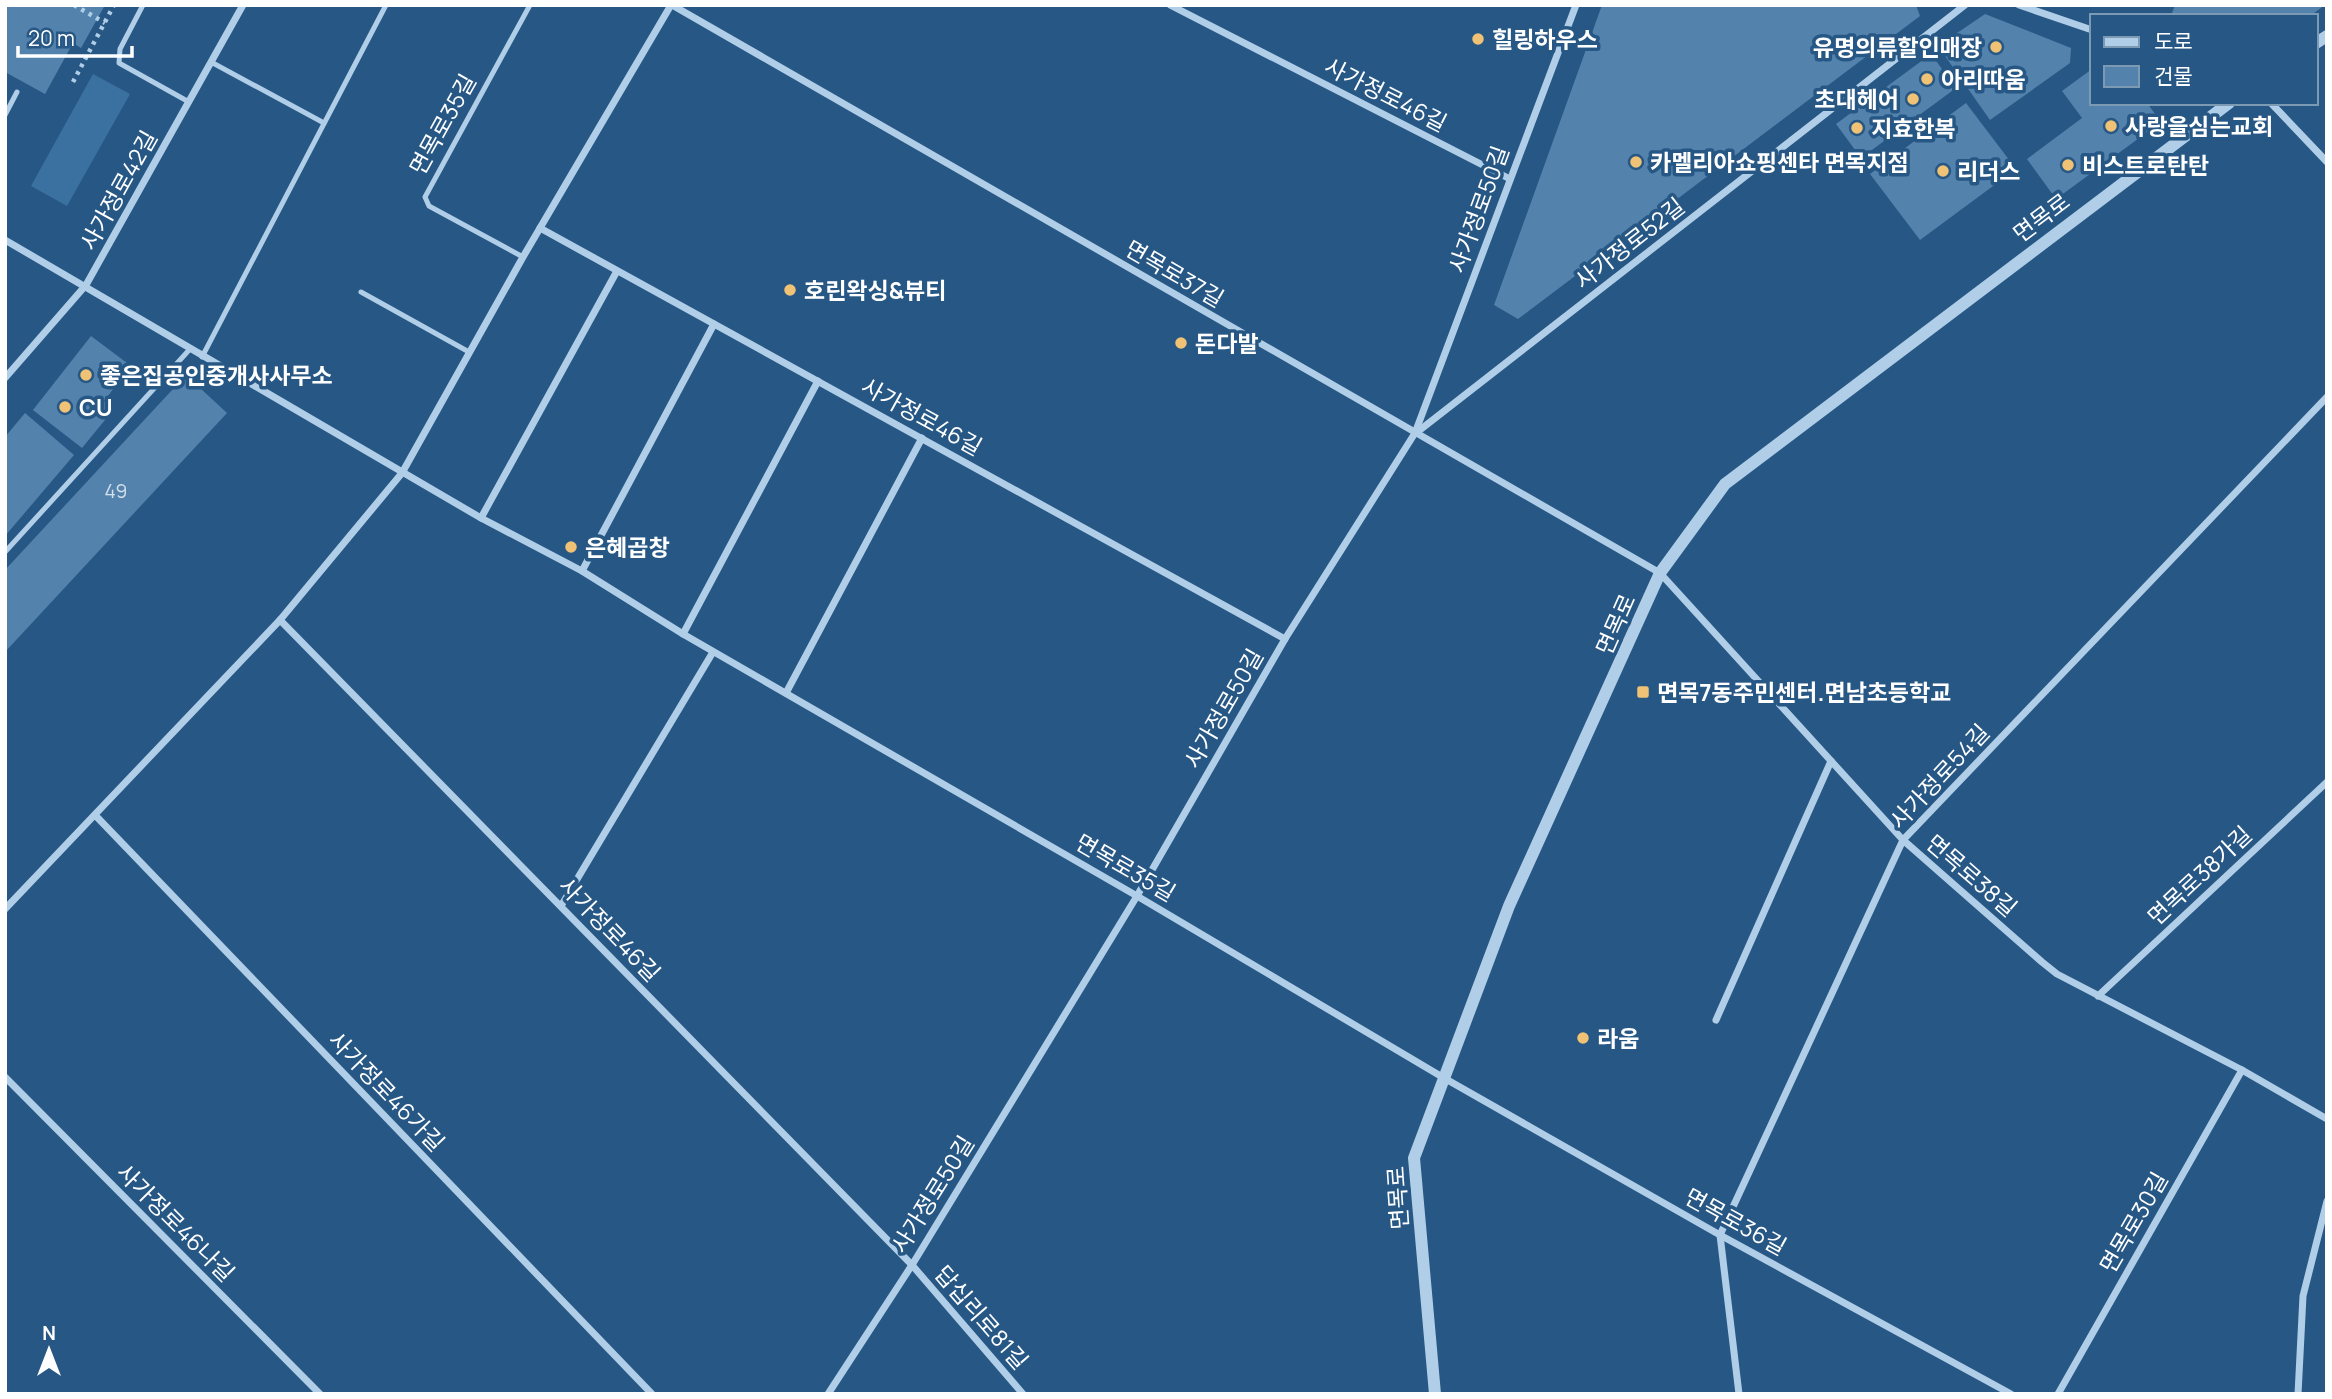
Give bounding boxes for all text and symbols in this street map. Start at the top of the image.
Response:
scale bar [18,14,131,58]
legend [2090,14,2318,105]
place label: 힐링하우스 [1492,23,1598,55]
text: 20 m [28,24,75,52]
text: 도로 [2154,27,2193,55]
marker: 힐링하우스 [1470,31,1486,47]
place label: 유명의류할인매장 [1813,31,1982,63]
marker: 유명의류할인매장 [1988,39,2004,55]
street label: 사가정로46길 [1319,49,1453,139]
text: 건물 [2154,62,2193,90]
place label: 아리따움 [1941,63,2026,95]
street label: 면목로35길 [401,68,483,180]
marker: 아리따움 [1919,71,1935,87]
place label: 초대헤어 [1814,83,1899,115]
marker: 초대헤어 [1905,91,1921,107]
place label: 사랑을심는교회 [2125,110,2273,142]
place label: 지효한복 [1871,112,1956,144]
marker: 사랑을심는교회 [2103,118,2119,134]
marker: 지효한복 [1849,120,1865,136]
street label: 사가정로42길 [72,124,164,256]
street label: 사가정로50길 [1440,141,1516,277]
place label: 카멜리아쇼핑센타 면목지점 [1650,146,1909,178]
place label: 비스트로탄탄 [2082,149,2209,181]
marker: 카멜리아쇼핑센타 면목지점 [1628,154,1644,170]
place label: 리더스 [1957,155,2020,187]
marker: 비스트로탄탄 [2060,157,2076,173]
marker: 리더스 [1935,163,1951,179]
street label: 면목로 [2006,185,2076,249]
street label: 사가정로52길 [1567,190,1691,296]
street label: 면목로37길 [1120,232,1230,314]
place label: 호린왁싱&뷰티 [804,274,946,306]
marker: 호린왁싱&뷰티 [782,282,798,298]
place label: 돈다발 [1195,327,1258,359]
marker: 돈다발 [1173,335,1189,351]
place label: 좋은집공인중개사사무소 [100,359,333,391]
marker: 좋은집공인중개사사무소 [78,367,94,383]
street label: 사가정로46길 [856,370,988,462]
place label: CU [79,391,113,423]
marker: CU [57,399,73,415]
house number: 49 [105,478,127,504]
place label: 은혜곱창 [585,531,670,563]
marker: 은혜곱창 [563,539,579,555]
street label: 면목로 [1587,588,1643,660]
street label: 사가정로50길 [1176,642,1270,774]
place label: 면목7동주민센터.면남초등학교 [1657,676,1951,708]
marker: 면목7동주민센터.면남초등학교 [1635,684,1651,700]
street label: 사가정로54길 [1882,717,1996,835]
street label: 면목로38가길 [2140,818,2258,932]
street label: 면목로35길 [1070,825,1182,909]
street label: 면목로38길 [1920,827,2024,923]
street label: 사가정로46길 [552,870,668,988]
place label: 라움 [1597,1022,1639,1054]
street label: 사가정로46가길 [322,1024,452,1158]
marker: 라움 [1575,1030,1591,1046]
street label: 사가정로50길 [883,1129,981,1259]
street label: 사가정로46나길 [110,1156,242,1288]
street label: 면목로 [1379,1165,1415,1231]
street label: 면목로30길 [2091,1166,2175,1278]
street label: 면목로36길 [1679,1180,1793,1262]
street label: 답십리로81길 [928,1258,1036,1376]
north arrow [14,1315,84,1385]
text: N [42,1320,56,1346]

